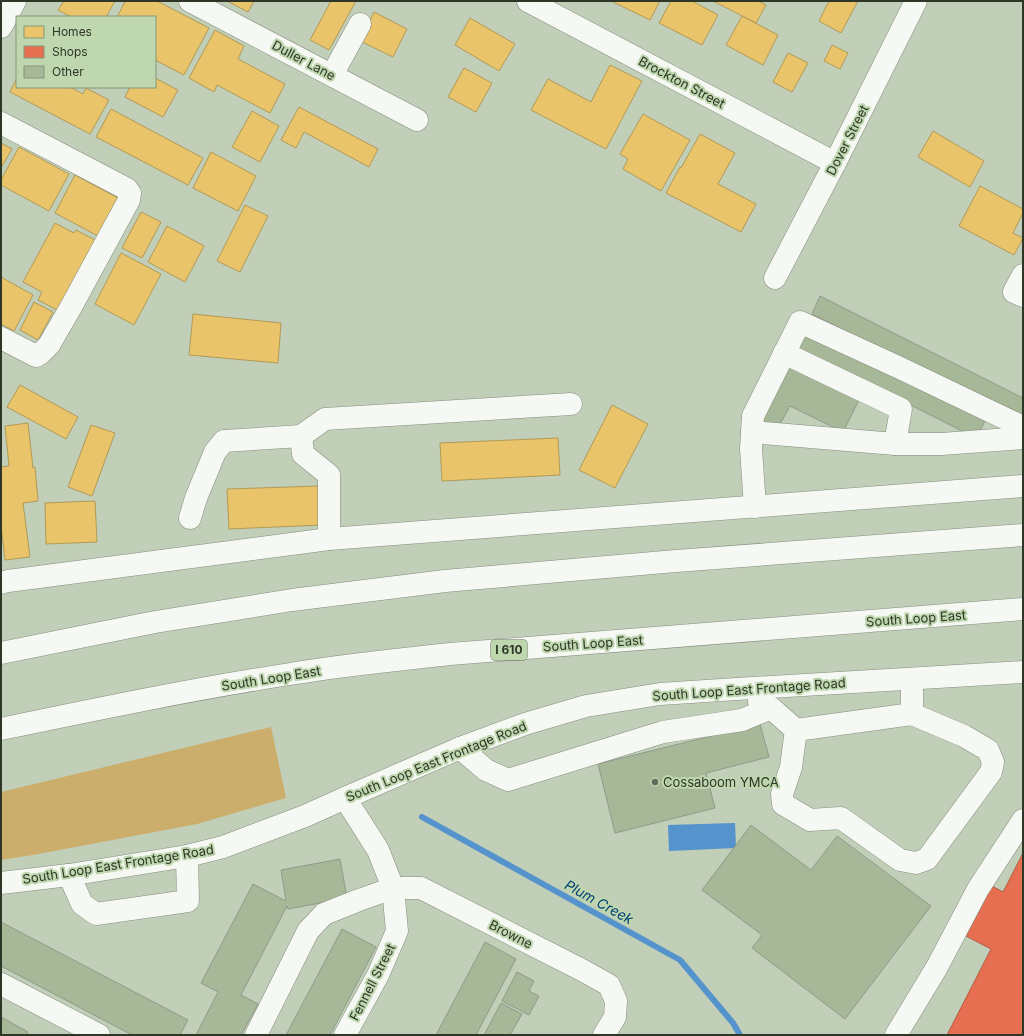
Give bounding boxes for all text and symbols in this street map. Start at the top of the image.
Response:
legend [16,16,156,88]
text: Homes [52,24,92,39]
street label: Duller Lane [270,37,338,83]
text: Shops [52,44,88,59]
street label: Brockton Street [636,53,728,111]
text: Other [52,64,84,79]
street label: Dover Street [822,102,872,178]
street label: South Loop East [865,607,967,629]
street label: South Loop East [542,632,644,654]
road number: I 610 [491,640,527,660]
street label: South Loop East [220,662,322,694]
street label: South Loop East Frontage Road [652,674,846,704]
street label: South Loop East Frontage Road [343,717,529,805]
place label: Cossaboom YMCA [663,774,779,790]
marker: Cossaboom YMCA [650,777,660,787]
street label: South Loop East Frontage Road [21,841,215,887]
water label: Plum Creek [562,876,637,928]
street label: Browne [487,916,535,952]
street label: Fennell Street [346,941,398,1023]

